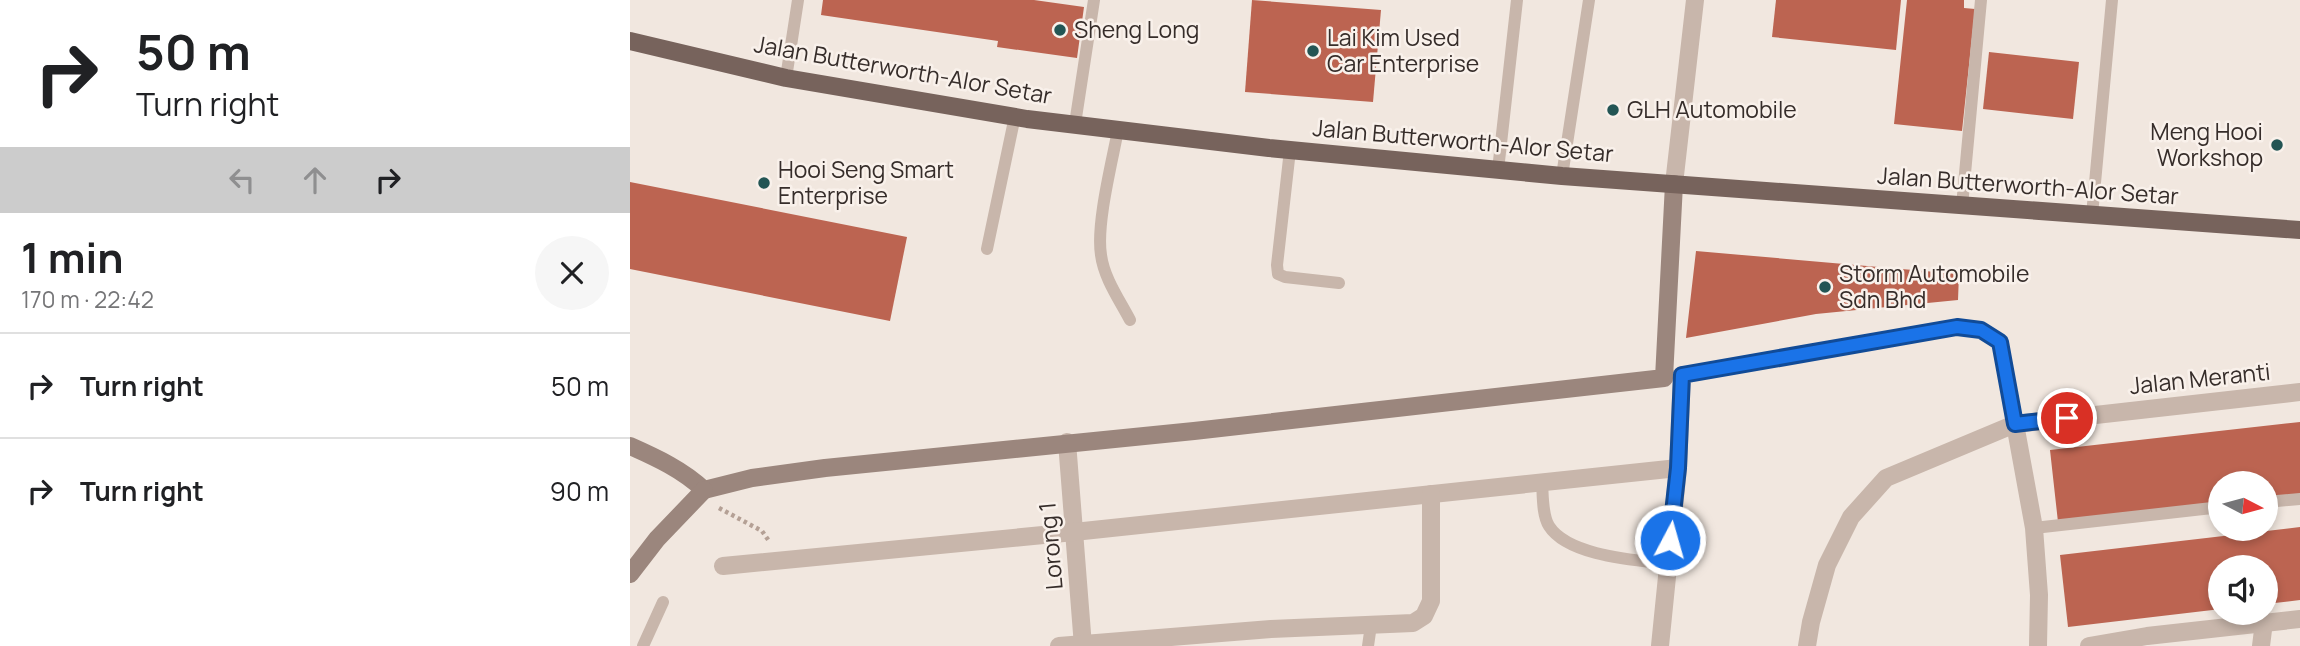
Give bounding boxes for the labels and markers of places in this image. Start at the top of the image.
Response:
place label: Sheng Long [1074,13,1199,45]
place label: Lai Kim Used Car Enterprise [1327,21,1479,79]
marker: Sheng Long [1052,22,1068,38]
marker: Lai Kim Used Car Enterprise [1305,43,1321,59]
place label: GLH Automobile [1627,93,1797,125]
marker: GLH Automobile [1605,102,1621,118]
place label: Meng Hooi Workshop [2150,115,2263,173]
marker: Meng Hooi Workshop [2269,137,2285,153]
place label: Hooi Seng Smart Enterprise [778,153,954,211]
marker: Hooi Seng Smart Enterprise [756,175,772,191]
place label: Storm Automobile Sdn Bhd [1839,257,2029,315]
marker: Storm Automobile Sdn Bhd [1817,279,1833,295]
pin [2037,388,2097,448]

